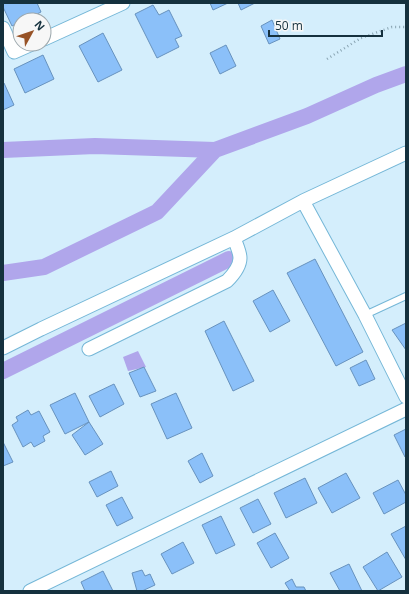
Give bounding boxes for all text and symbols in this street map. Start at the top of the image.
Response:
north arrow [12,12,52,52]
scale bar [269,12,382,38]
text: N [31,17,49,34]
text: 50 m [275,17,303,34]

